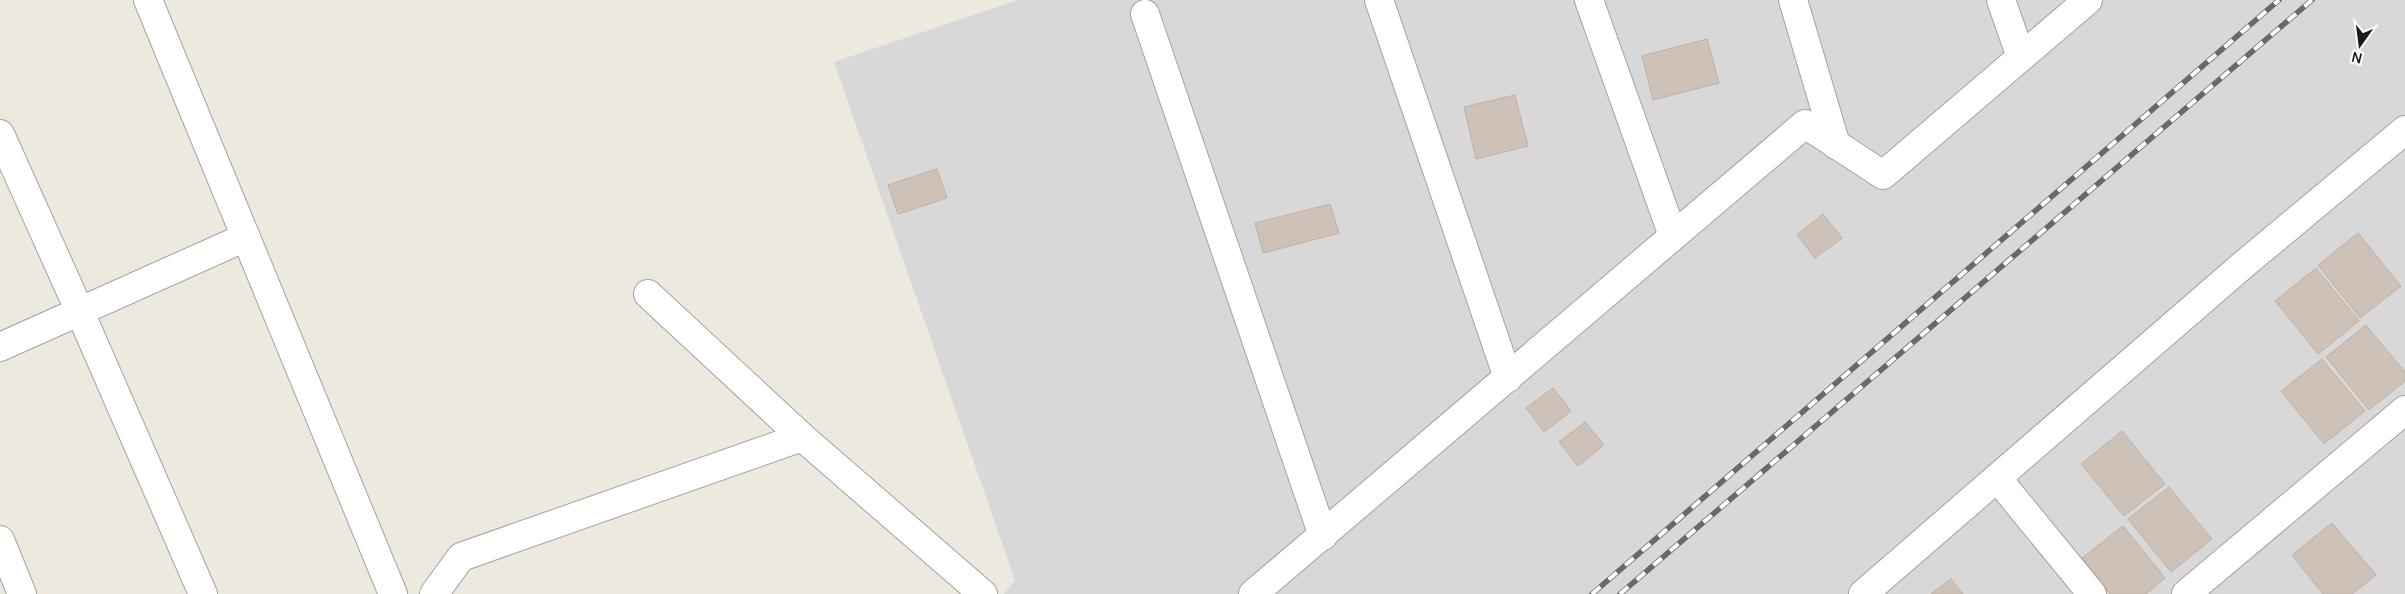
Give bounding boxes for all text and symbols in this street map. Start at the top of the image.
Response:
north arrow [2335,20,2385,70]
text: N [2350,48,2364,69]

